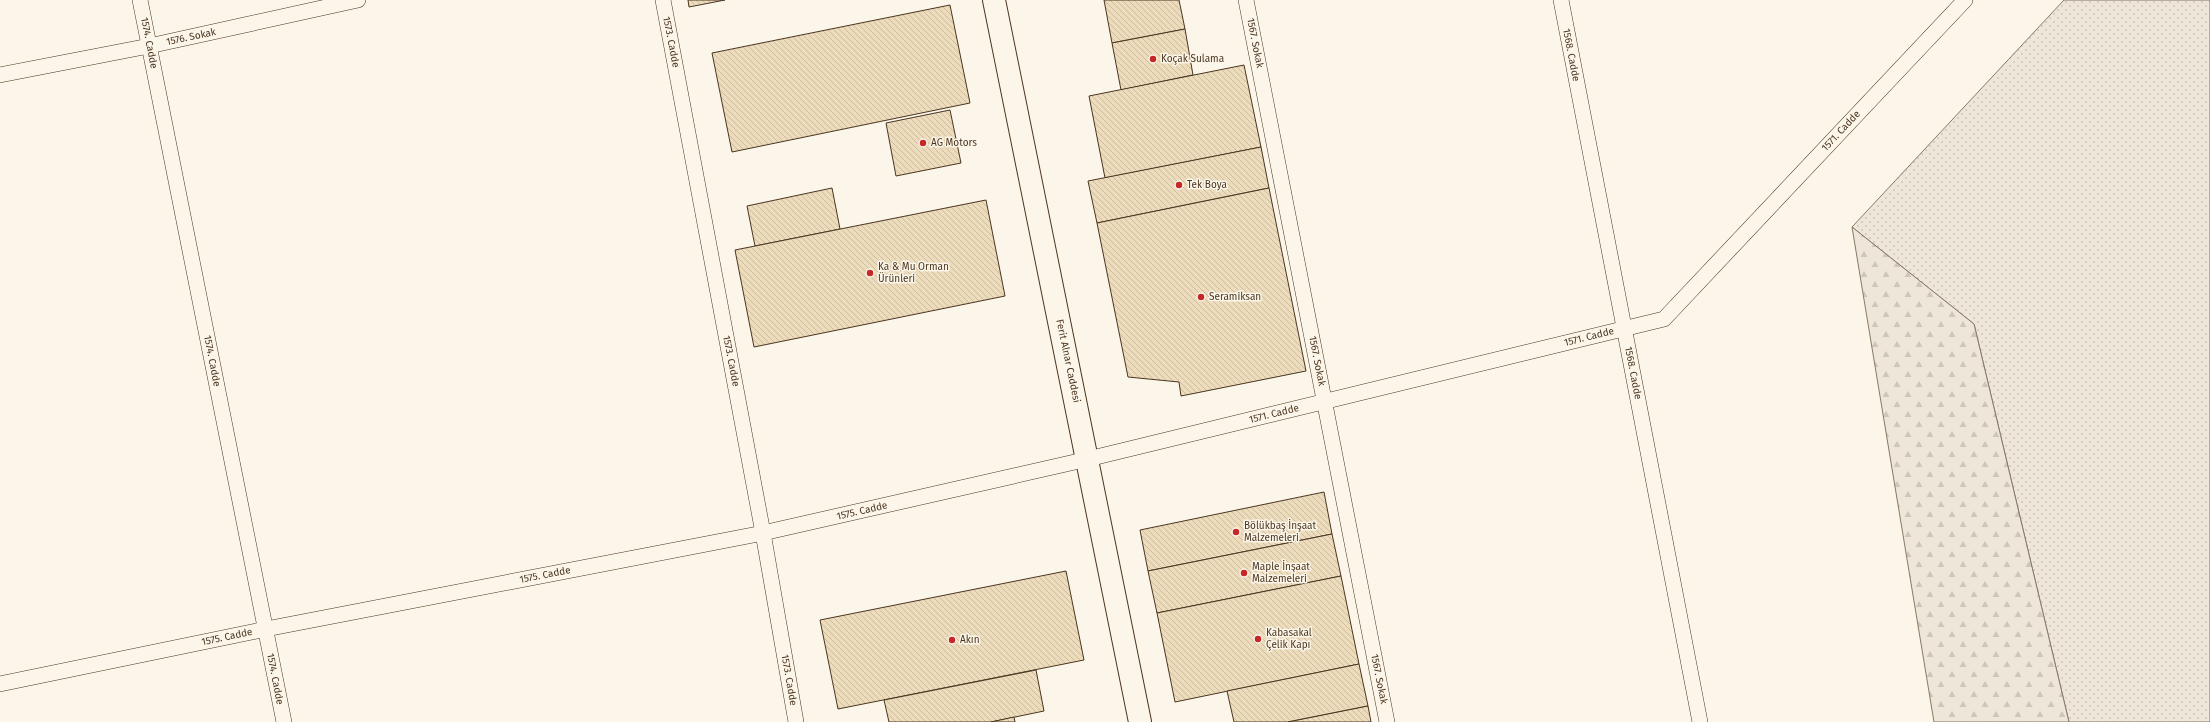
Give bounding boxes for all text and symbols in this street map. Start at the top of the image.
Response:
street label: 1573. Cadde [660,15,682,69]
street label: 1574. Cadde [138,16,160,70]
street label: 1567. Sokak [1244,17,1266,70]
street label: 1576. Sokak [165,26,218,48]
street label: 1568. Cadde [1560,28,1582,82]
place label: Koçak Sulama [1161,53,1224,65]
marker: Koçak Sulama [1148,54,1158,64]
street label: 1571. Cadde [1819,108,1863,154]
place label: AG Motors [931,137,977,149]
marker: AG Motors [918,138,928,148]
place label: Tek Boya [1187,179,1227,191]
marker: Tek Boya [1174,180,1184,190]
place label: Ka & Mu Orman Ürünleri [878,261,949,285]
marker: Ka & Mu Orman Ürünleri [865,268,875,278]
place label: Seramiksan [1209,291,1261,303]
marker: Seramiksan [1196,292,1206,302]
street label: Ferit Alnar Caddesi [1053,318,1083,404]
street label: 1571. Cadde [1563,325,1615,349]
street label: 1574. Cadde [201,334,223,388]
street label: 1573. Cadde [720,334,742,388]
street label: 1567. Sokak [1306,335,1328,388]
street label: 1568. Cadde [1622,346,1644,400]
street label: 1571. Cadde [1248,402,1300,426]
street label: 1575. Cadde [835,499,889,523]
place label: Bölükbaş İnşaat Malzemeleri [1244,518,1317,544]
marker: Bölükbaş İnşaat Malzemeleri [1231,527,1241,537]
place label: Maple İnşaat Malzemeleri [1252,559,1310,585]
street label: 1575. Cadde [518,564,572,586]
marker: Maple İnşaat Malzemeleri [1239,568,1249,578]
street label: 1575. Cadde [200,626,254,648]
place label: Kabasakal Çelik Kapı [1266,627,1312,651]
place label: Akın [960,634,980,646]
marker: Kabasakal Çelik Kapı [1253,634,1263,644]
marker: Akın [947,635,957,645]
street label: 1574. Cadde [264,652,286,706]
street label: 1573. Cadde [779,653,799,707]
street label: 1567. Sokak [1368,653,1390,706]

